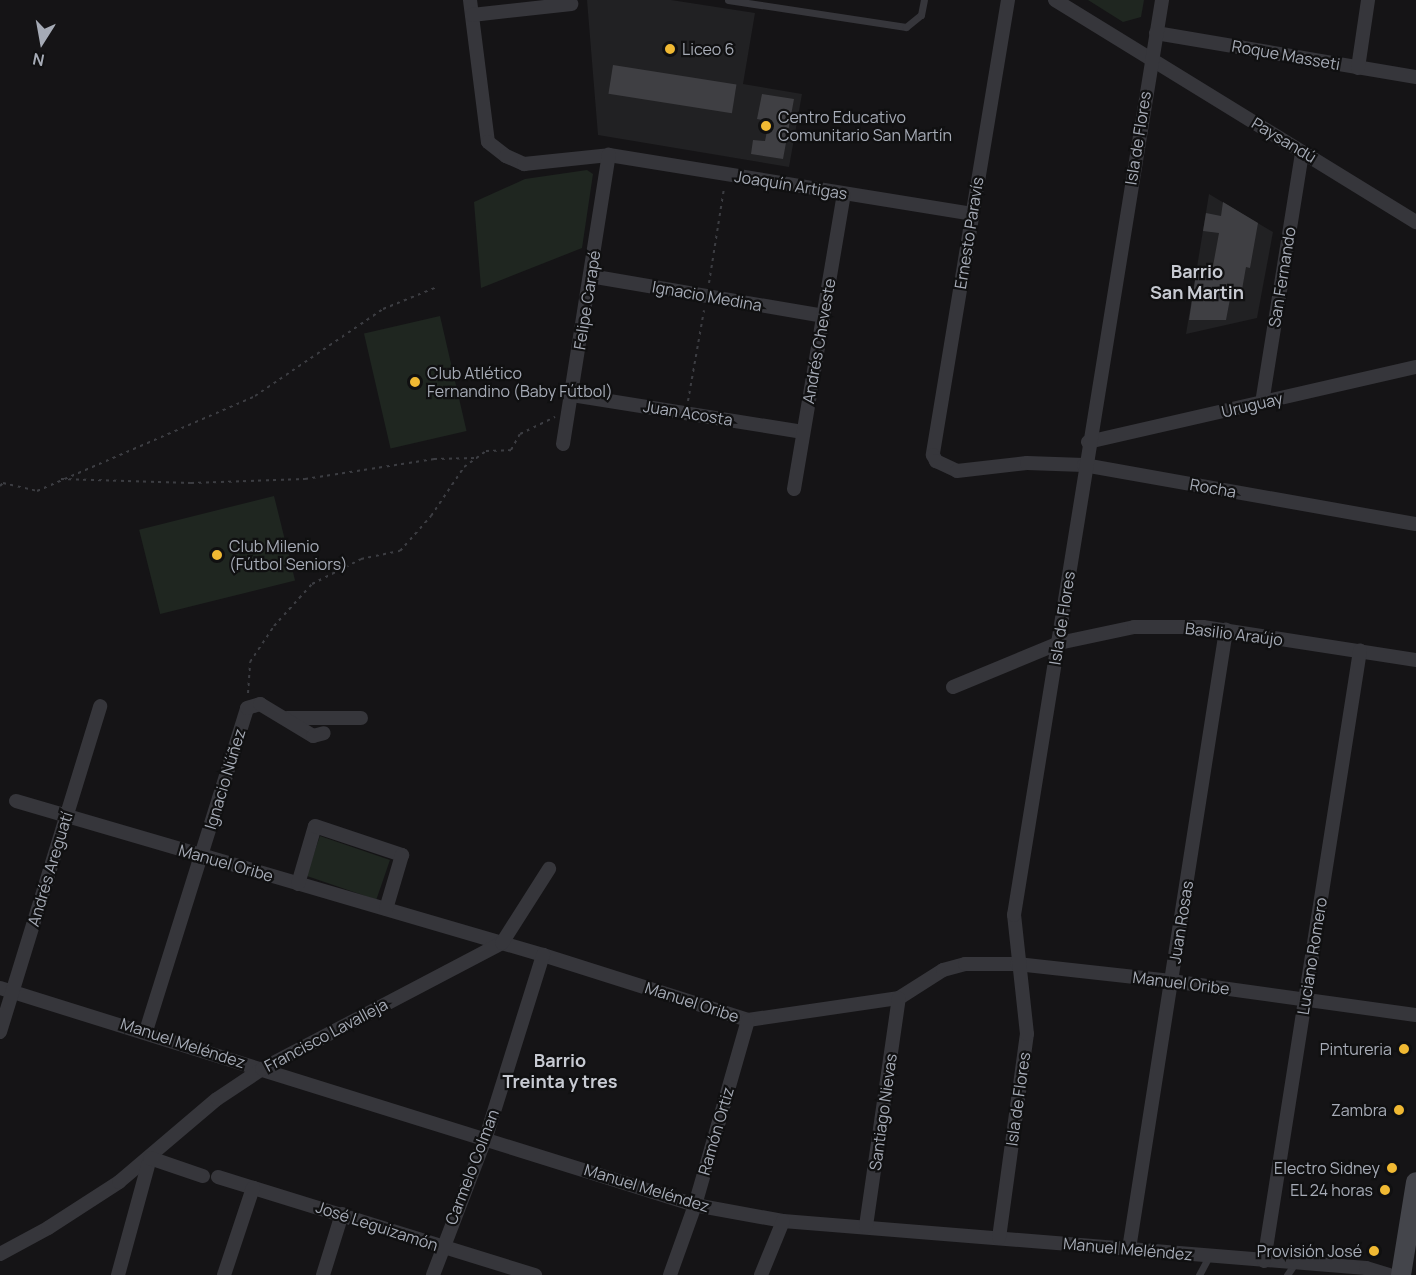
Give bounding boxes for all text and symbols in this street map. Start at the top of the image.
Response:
north arrow [12,12,72,72]
street label: Roque Masseti [1230,36,1342,74]
place label: Liceo 6 [682,39,734,59]
marker: Liceo 6 [663,42,677,56]
text: N [31,48,46,72]
street label: Isla de Flores [1121,90,1155,186]
place label: Centro Educativo Comunitario San Martín [778,107,952,145]
street label: Paysandú [1248,113,1320,167]
marker: Centro Educativo Comunitario San Martín [759,119,773,133]
street label: Joaquín Artigas [733,167,849,203]
street label: Ernesto Paravís [951,176,987,290]
street label: San Fernando [1265,226,1299,328]
street label: Felipe Carapé [570,249,604,351]
district label: Barrio San Martin [1150,261,1244,304]
street label: Ignacio Medina [651,277,763,315]
street label: Andrés Cheveste [799,277,839,405]
place label: Club Atlético Fernandino (Baby Fútbol) [427,363,613,401]
marker: Club Atlético Fernandino (Baby Fútbol) [408,375,422,389]
street label: Uruguay [1219,389,1285,421]
street label: Juan Acosta [642,396,734,430]
street label: Rocha [1188,474,1238,502]
place label: Club Milenio (Fútbol Seniors) [229,536,348,574]
marker: Club Milenio (Fútbol Seniors) [210,548,224,562]
street label: Isla de Flores [1045,570,1079,666]
street label: Basilio Araújo [1184,618,1284,650]
street label: Ignacio Núñez [201,726,249,832]
street label: Andrés Areguatí [23,809,77,929]
street label: Manuel Oribe [176,840,276,886]
street label: Juan Rosas [1165,879,1197,965]
street label: Luciano Romero [1293,896,1331,1016]
street label: Manuel Oribe [1131,968,1231,998]
street label: Manuel Oribe [643,978,741,1026]
street label: Francisco Lavalleja [261,994,391,1076]
street label: Manuel Meléndez [118,1014,248,1072]
place label: Pintureria [1320,1039,1392,1059]
marker: Pintureria [1397,1042,1411,1056]
district label: Barrio Treinta y tres [503,1050,617,1092]
street label: Isla de Flores [1002,1051,1034,1147]
street label: Santiago Nievas [865,1052,901,1172]
street label: Ramón Ortiz [694,1085,738,1177]
place label: Zambra [1331,1100,1387,1120]
marker: Zambra [1392,1103,1406,1117]
street label: Carmelo Colman [441,1107,503,1227]
place label: Electro Sidney [1274,1158,1380,1178]
street label: Manuel Meléndez [582,1160,712,1216]
marker: Electro Sidney [1385,1161,1399,1175]
place label: EL 24 horas [1289,1180,1373,1200]
marker: EL 24 horas [1378,1183,1392,1197]
street label: José Leguizamón [313,1197,441,1255]
street label: Manuel Meléndez [1062,1234,1194,1264]
place label: Provisión José [1257,1241,1362,1261]
marker: Provisión José [1367,1244,1381,1258]

